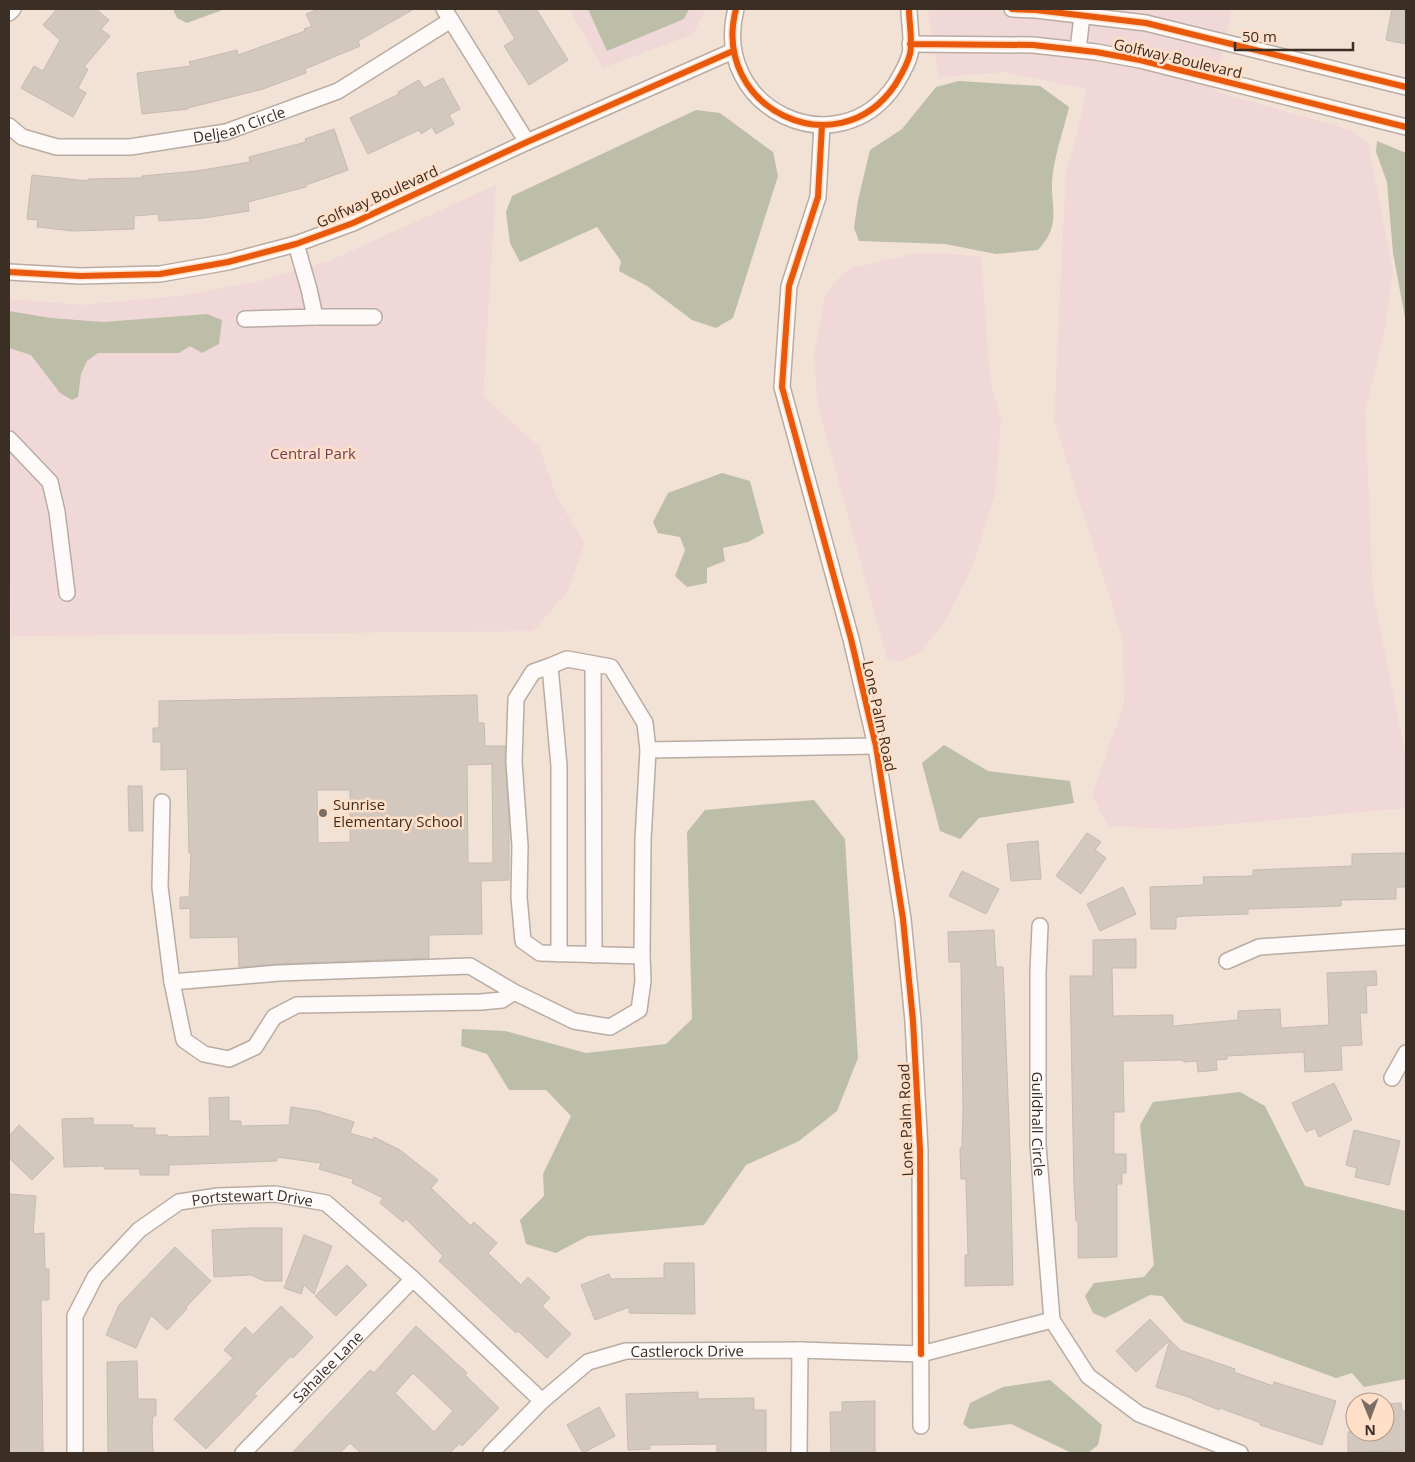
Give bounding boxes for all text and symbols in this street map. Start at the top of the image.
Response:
scale bar [1235,20,1352,52]
text: 50 m [1242,26,1277,46]
street label: Golfway Boulevard [1112,33,1244,83]
street label: Deljean Circle [191,101,288,147]
street label: Golfway Boulevard [313,160,441,232]
park label: Central Park [270,443,356,463]
street label: Lone Palm Road [858,659,902,773]
place label: Sunrise Elementary School [333,794,463,831]
marker: Sunrise Elementary School [317,807,329,819]
street label: Lone Palm Road [893,1063,917,1177]
street label: Guildhall Circle [1028,1072,1050,1177]
street label: Portstewart Drive [190,1184,315,1211]
street label: Sahalee Lane [288,1326,367,1407]
street label: Castlerock Drive [631,1340,744,1361]
north arrow [1345,1392,1395,1442]
text: N [1364,1421,1376,1440]

